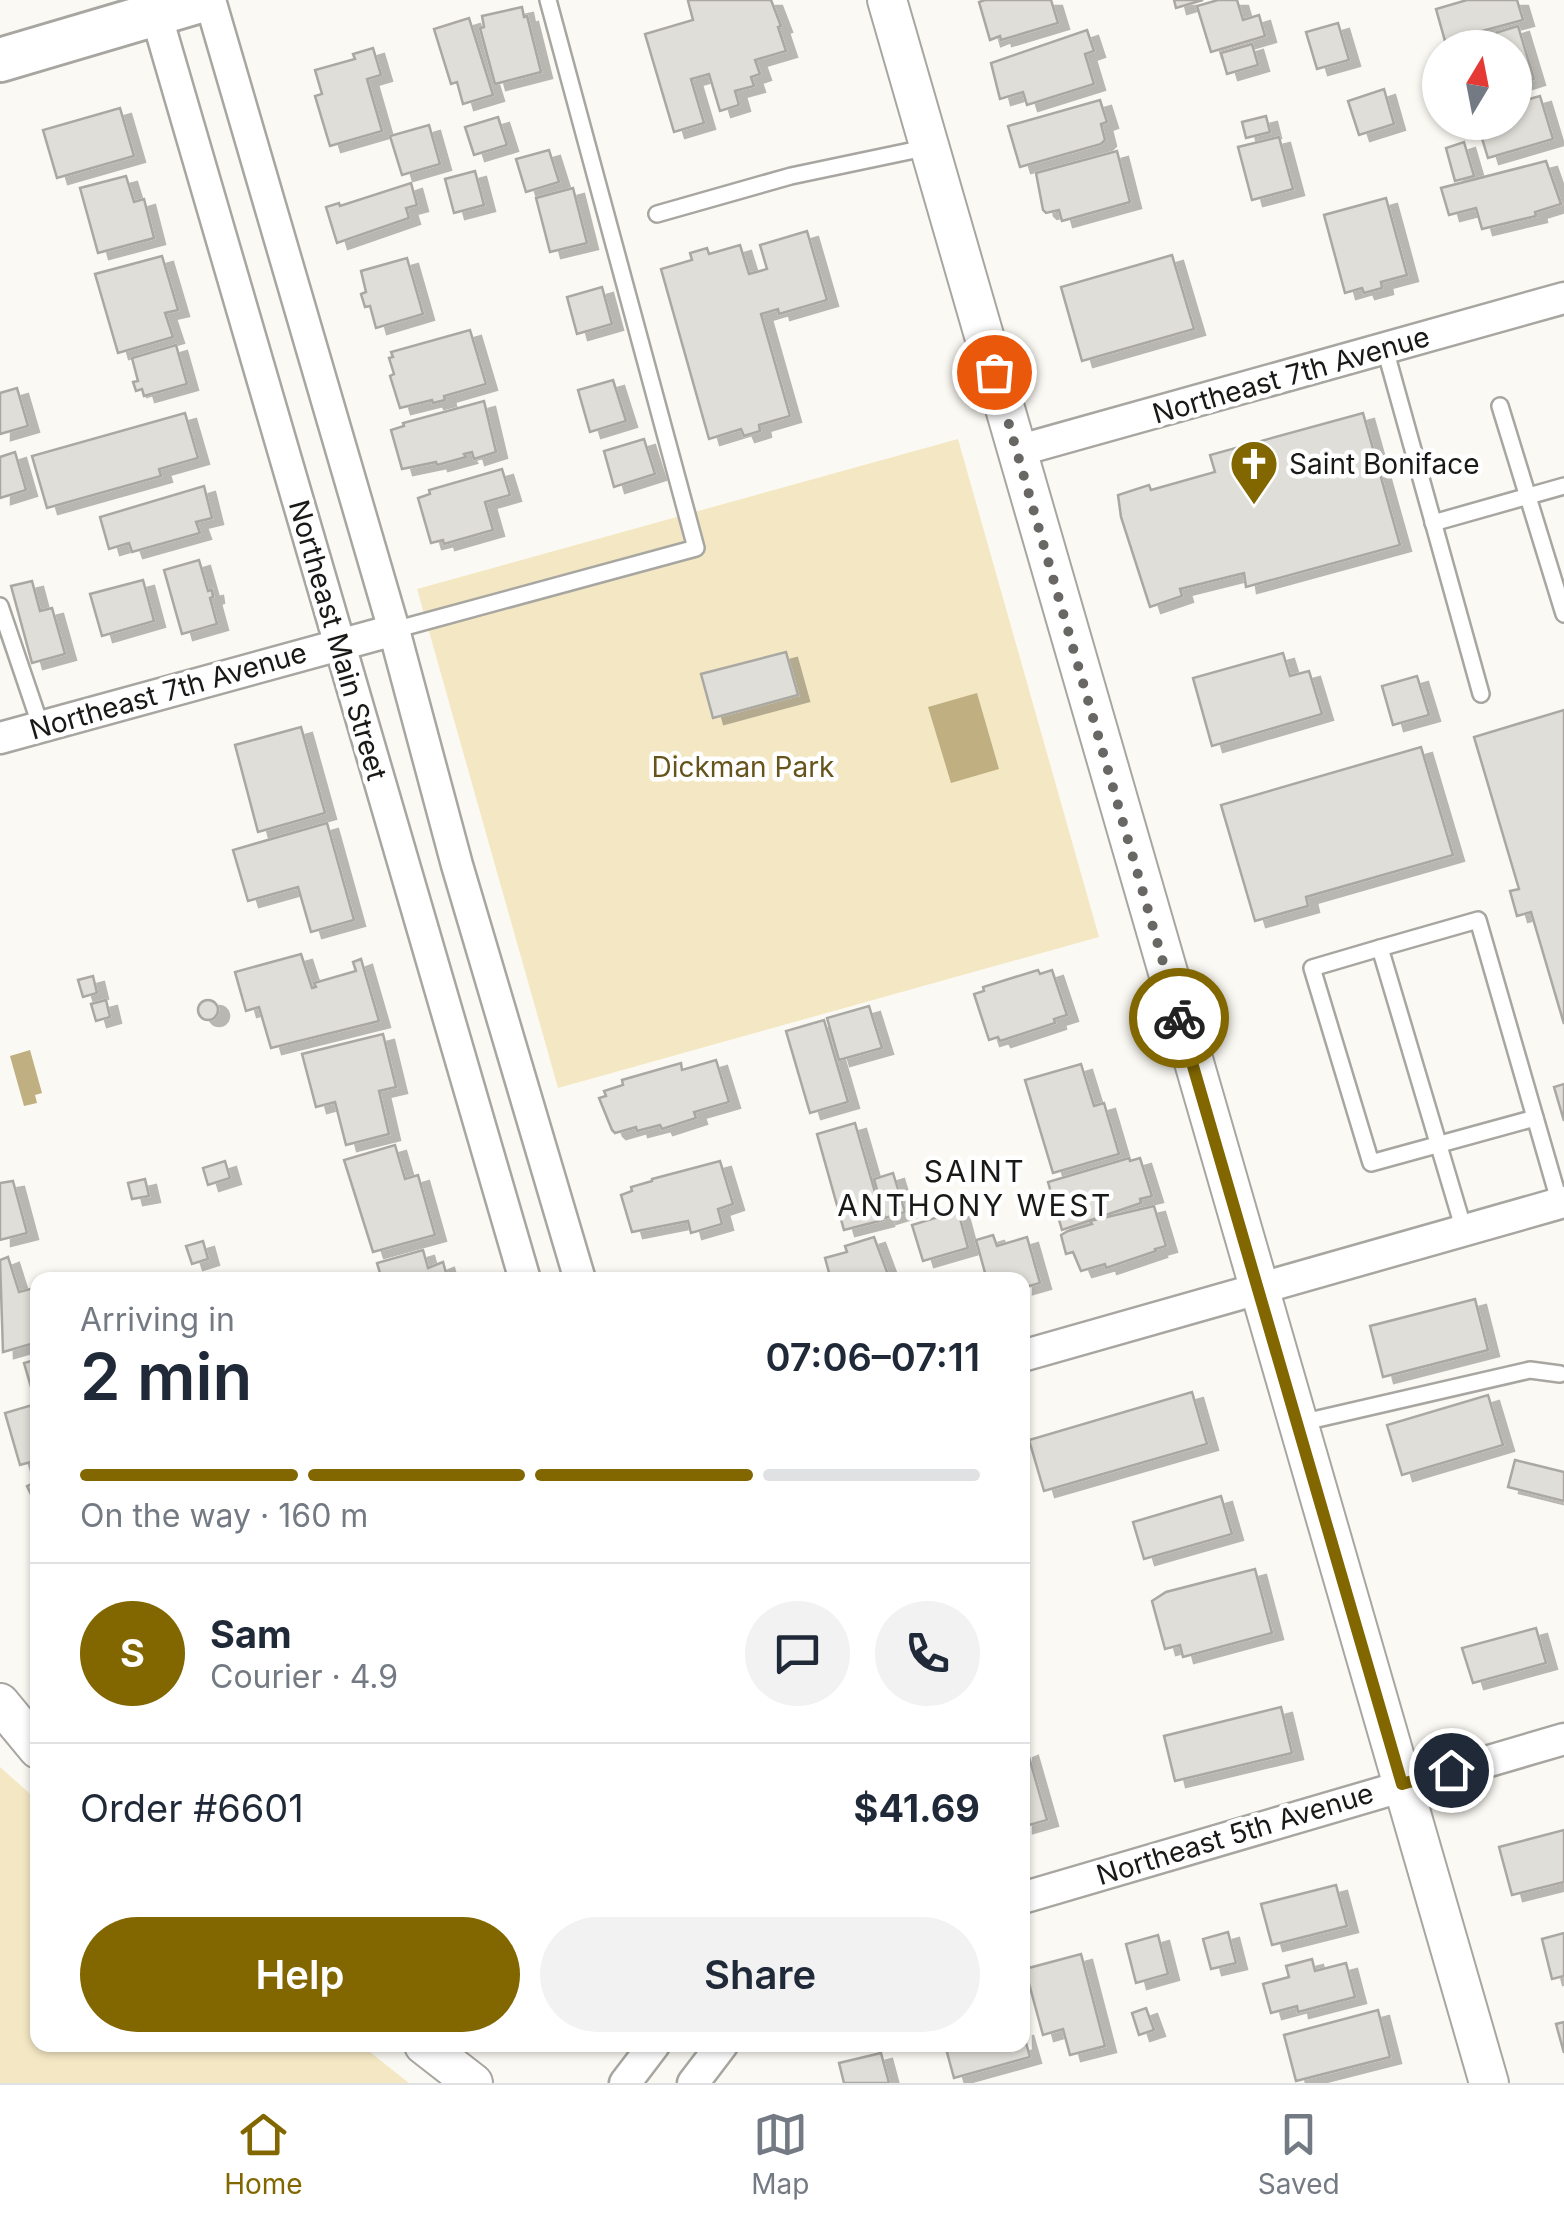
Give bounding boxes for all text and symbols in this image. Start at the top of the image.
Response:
north arrow [1422,30,1532,140]
map controls [1422,30,1532,140]
street label: Northeast 7th Avenue [1149,319,1433,431]
pin [952,330,1037,415]
icon: bag [967,345,1022,400]
church icon: Saint Boniface [1228,438,1280,506]
place label: Saint Boniface [1289,447,1479,481]
street label: Northeast Main Street [282,496,394,784]
street label: Northeast 7th Avenue [26,635,310,747]
park label: Dickman Park [652,750,834,784]
courier [1129,968,1229,1068]
icon: bike [1152,991,1207,1046]
district label: SAINT ANTHONY WEST [837,1153,1113,1223]
text: Arriving in [80,1300,235,1339]
text: 07:06–07:11 [765,1334,980,1380]
text: 2 min [80,1337,252,1416]
text: On the way · 160 m [80,1496,368,1535]
button: chat [745,1601,850,1706]
button: phone [875,1601,980,1706]
text: Sam [210,1611,292,1657]
text: S [120,1630,145,1676]
text: Courier · 4.9 [210,1657,398,1696]
pin [1409,1728,1494,1813]
icon: home [1424,1743,1479,1798]
street label: Northeast 5th Avenue [1092,1776,1378,1892]
text: Order #6601 [80,1785,304,1831]
text: $41.69 [854,1785,980,1831]
button: Help [80,1917,520,2032]
button: Share [540,1917,980,2032]
tab: Home [224,2107,303,2201]
tab: Map [751,2107,809,2201]
tab: Saved [1258,2107,1340,2201]

